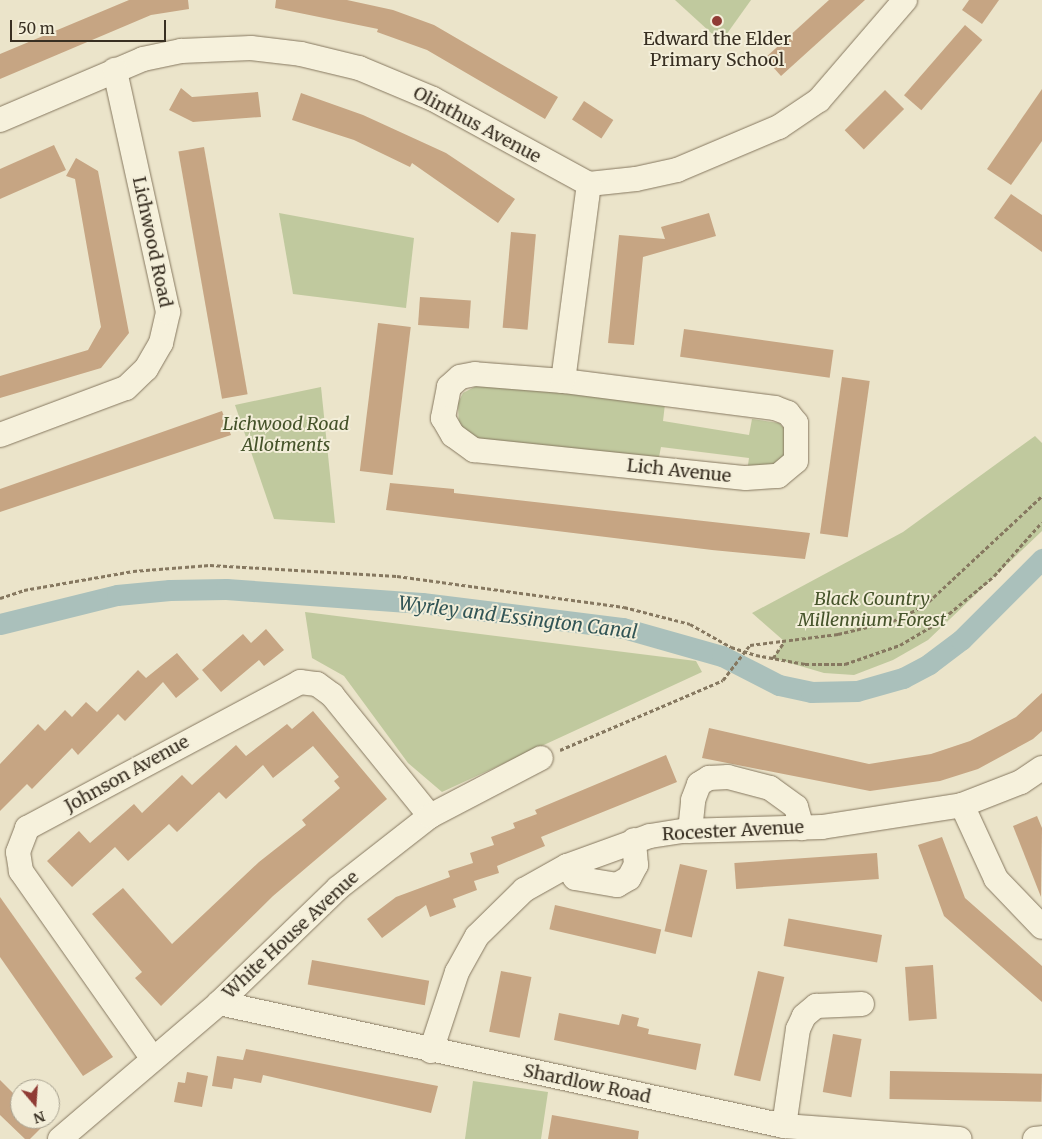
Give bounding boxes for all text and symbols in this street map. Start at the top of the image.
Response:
scale bar [12,10,169,42]
marker: Edward the Elder Primary School [711,15,723,27]
text: 50 m [18,19,55,38]
place label: Edward the Elder Primary School [643,29,791,72]
street label: Olinthus Avenue [409,82,545,168]
street label: Lichwood Road [128,175,176,309]
park label: Lichwood Road Allotments [223,414,349,456]
street label: Lich Avenue [626,455,732,487]
park label: Black Country Millennium Forest [798,589,946,632]
water label: Wyrley and Essington Canal [397,592,639,644]
street label: Johnson Avenue [61,731,193,817]
street label: Rocester Avenue [661,816,805,846]
street label: White House Avenue [219,867,363,1003]
street label: Shardlow Road [521,1060,653,1108]
north arrow [10,1079,60,1129]
text: N [31,1107,47,1128]

